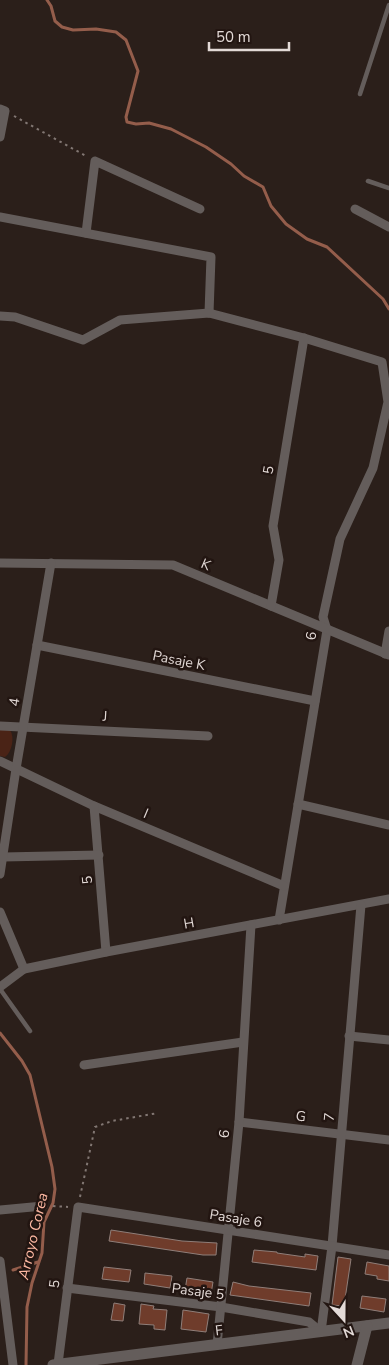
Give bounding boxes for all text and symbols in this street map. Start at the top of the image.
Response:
scale bar [209,20,289,52]
text: 50 m [216,27,251,47]
street label: 5 [258,464,279,476]
street label: K [198,554,214,575]
street label: 6 [302,631,321,641]
street label: Pasaje K [151,646,207,675]
street label: 4 [4,696,25,708]
street label: J [101,707,108,726]
street label: I [140,804,151,823]
street label: 5 [78,875,97,885]
street label: H [182,913,196,934]
street label: G [295,1106,307,1127]
street label: 7 [320,1112,339,1122]
street label: 6 [215,1129,234,1139]
water label: Arroyo Corea [13,1190,53,1282]
street label: Pasaje 6 [208,1205,264,1232]
street label: 5 [45,1279,64,1289]
street label: Pasaje 5 [171,1279,225,1304]
north arrow [319,1295,369,1345]
street label: F [214,1321,224,1340]
text: N [340,1321,357,1342]

